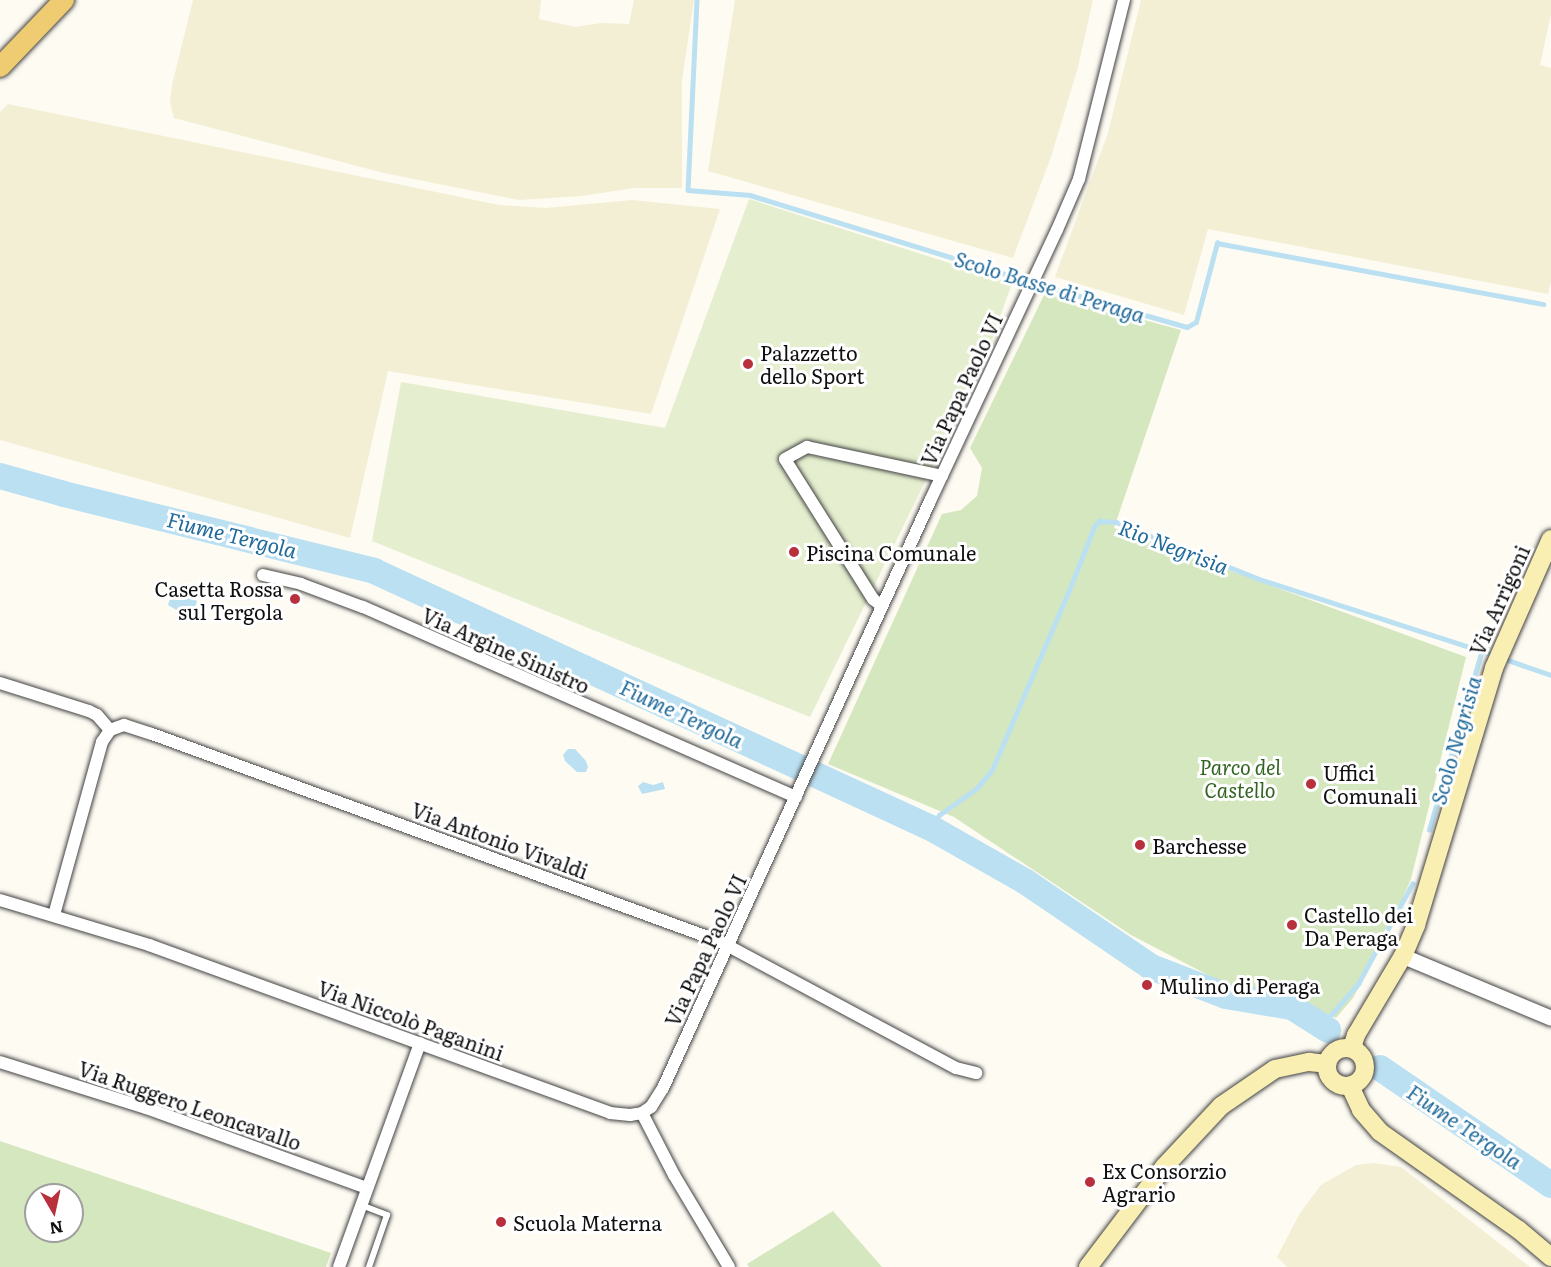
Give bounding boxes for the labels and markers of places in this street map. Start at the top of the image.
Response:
place label: Palazzetto dello Sport [760,340,864,387]
marker: Palazzetto dello Sport [741,357,755,371]
place label: Piscina Comunale [806,540,976,564]
marker: Piscina Comunale [787,545,801,559]
place label: Casetta Rossa sul Tergola [155,576,283,623]
marker: Casetta Rossa sul Tergola [288,592,302,606]
place label: Uffici Comunali [1323,760,1417,807]
marker: Uffici Comunali [1304,777,1318,791]
place label: Barchesse [1152,833,1247,857]
marker: Barchesse [1133,838,1147,852]
place label: Castello dei Da Peraga [1304,902,1413,949]
marker: Castello dei Da Peraga [1285,918,1299,932]
place label: Mulino di Peraga [1159,973,1320,997]
marker: Mulino di Peraga [1140,978,1154,992]
place label: Ex Consorzio Agrario [1102,1158,1227,1205]
marker: Ex Consorzio Agrario [1083,1175,1097,1189]
place label: Scuola Materna [513,1210,662,1234]
marker: Scuola Materna [494,1215,508,1229]

